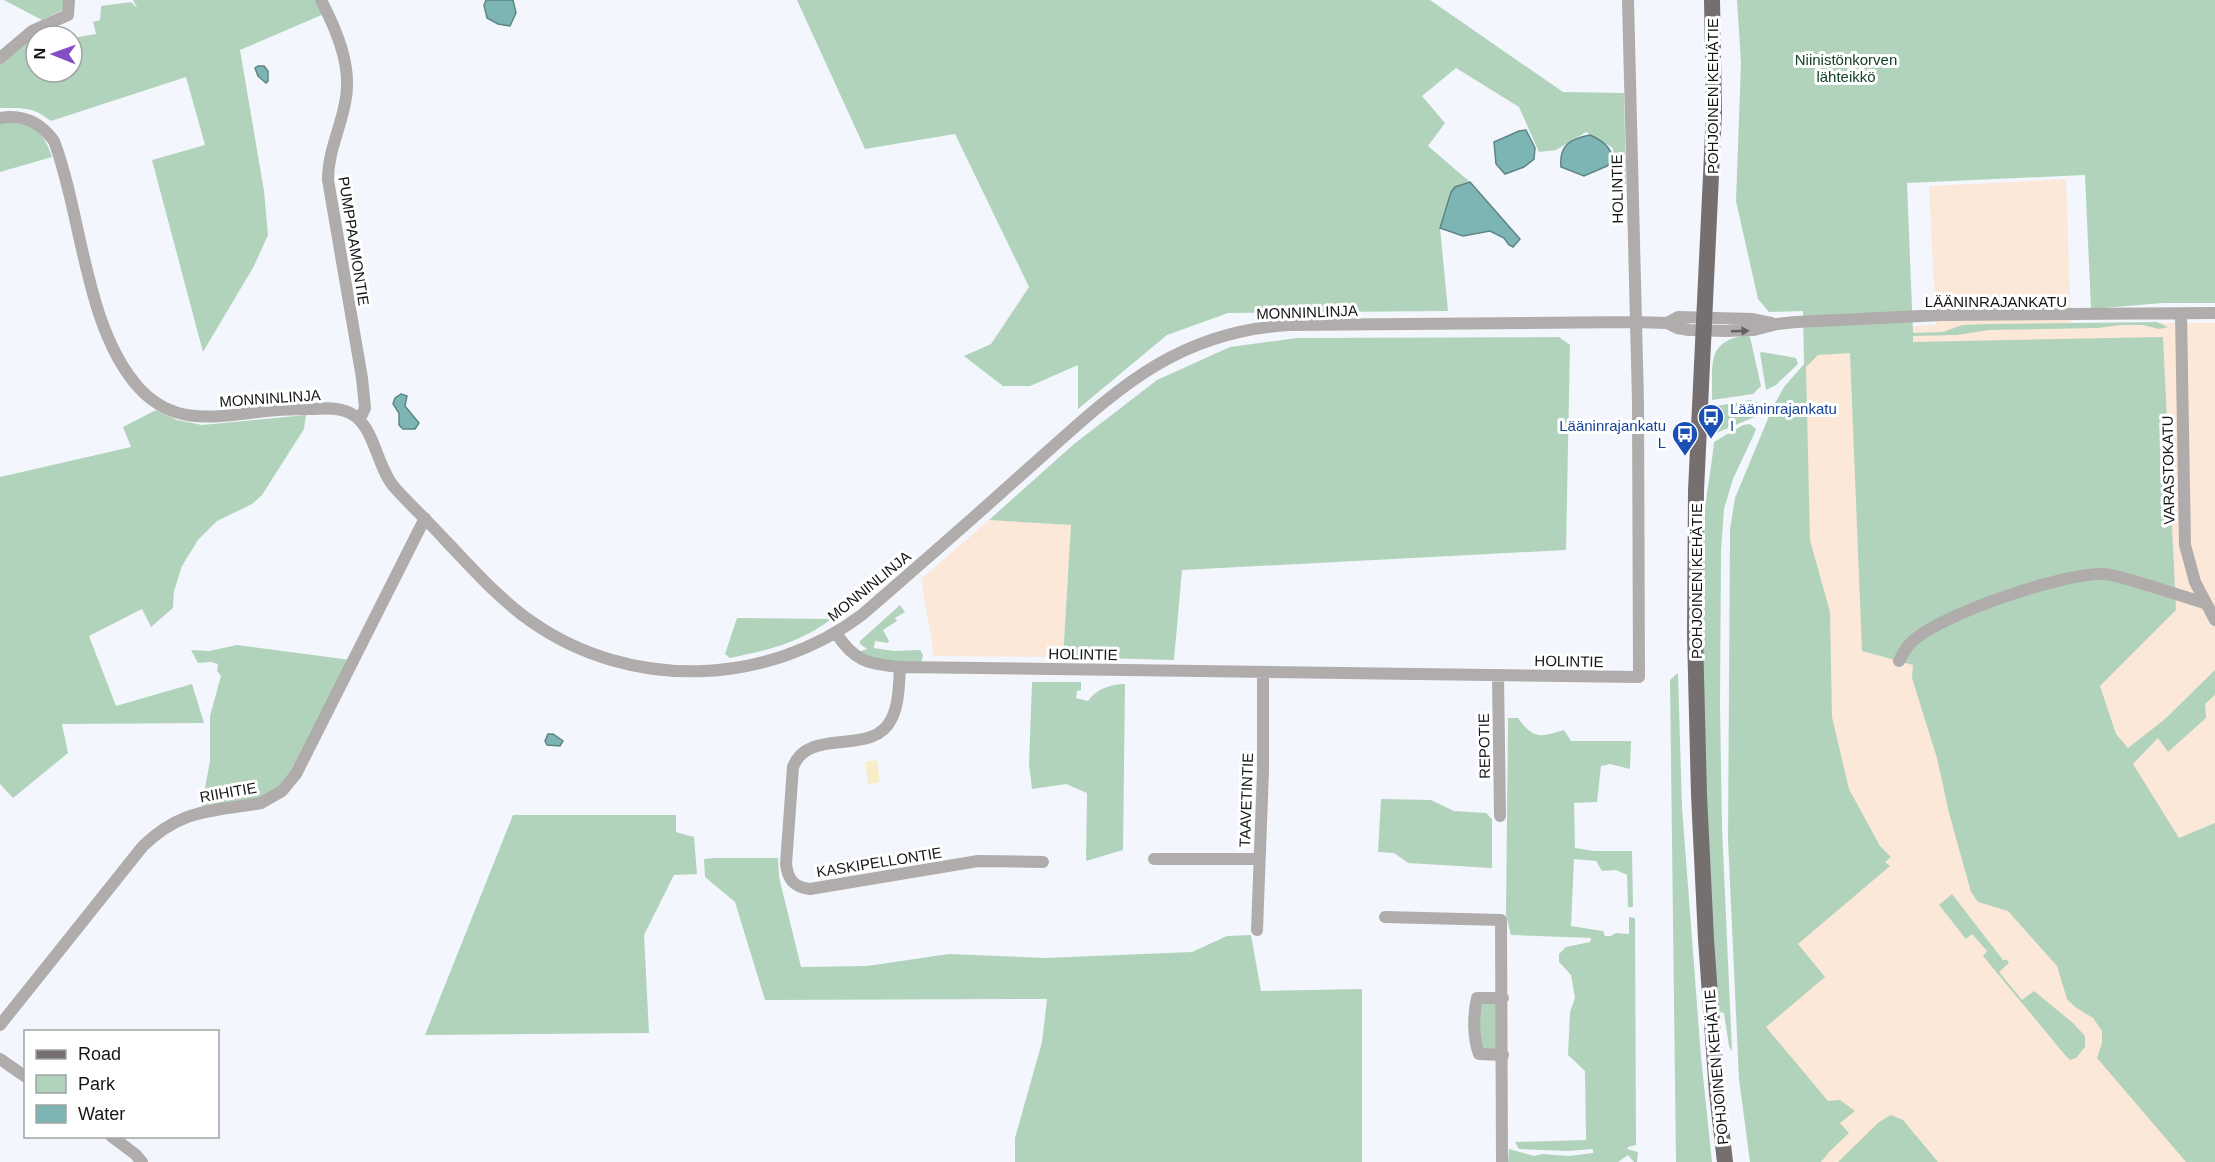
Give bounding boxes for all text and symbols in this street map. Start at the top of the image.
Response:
street label: POHJOINEN KEHÄTIE [1704,18,1721,174]
north arrow [24,24,84,84]
text: N [31,48,48,60]
park label: Niinistönkorven lähteikkö [1795,51,1897,85]
street label: HOLINTIE [1608,154,1626,224]
street label: PUMPPAAMONTIE [335,175,373,307]
street label: LÄÄNINRAJANKATU [1925,293,2067,310]
street label: MONNINLINJA [1256,302,1358,322]
one-way arrow [1731,326,1750,335]
street label: MONNINLINJA [219,386,321,410]
place label: Lääninrajankatu I [1730,400,1837,434]
bus stop icon: Lääninrajankatu I [1696,402,1726,440]
street label: VARASTOKATU [2159,415,2177,525]
place label: Lääninrajankatu L [1559,417,1666,451]
bus stop icon: Lääninrajankatu L [1670,419,1700,457]
street label: POHJOINEN KEHÄTIE [1688,503,1705,659]
street label: MONNINLINJA [824,547,914,625]
street label: HOLINTIE [1048,645,1118,663]
street label: HOLINTIE [1534,652,1604,670]
street label: REPOTIE [1475,713,1493,779]
street label: TAAVETINTIE [1236,753,1256,847]
street label: RIIHITIE [198,779,258,805]
street label: KASKIPELLONTIE [815,844,943,880]
street label: POHJOINEN KEHÄTIE [1701,989,1731,1145]
legend [24,1030,219,1138]
text: Road [78,1044,121,1064]
text: Park [78,1074,116,1094]
text: Water [78,1104,125,1124]

